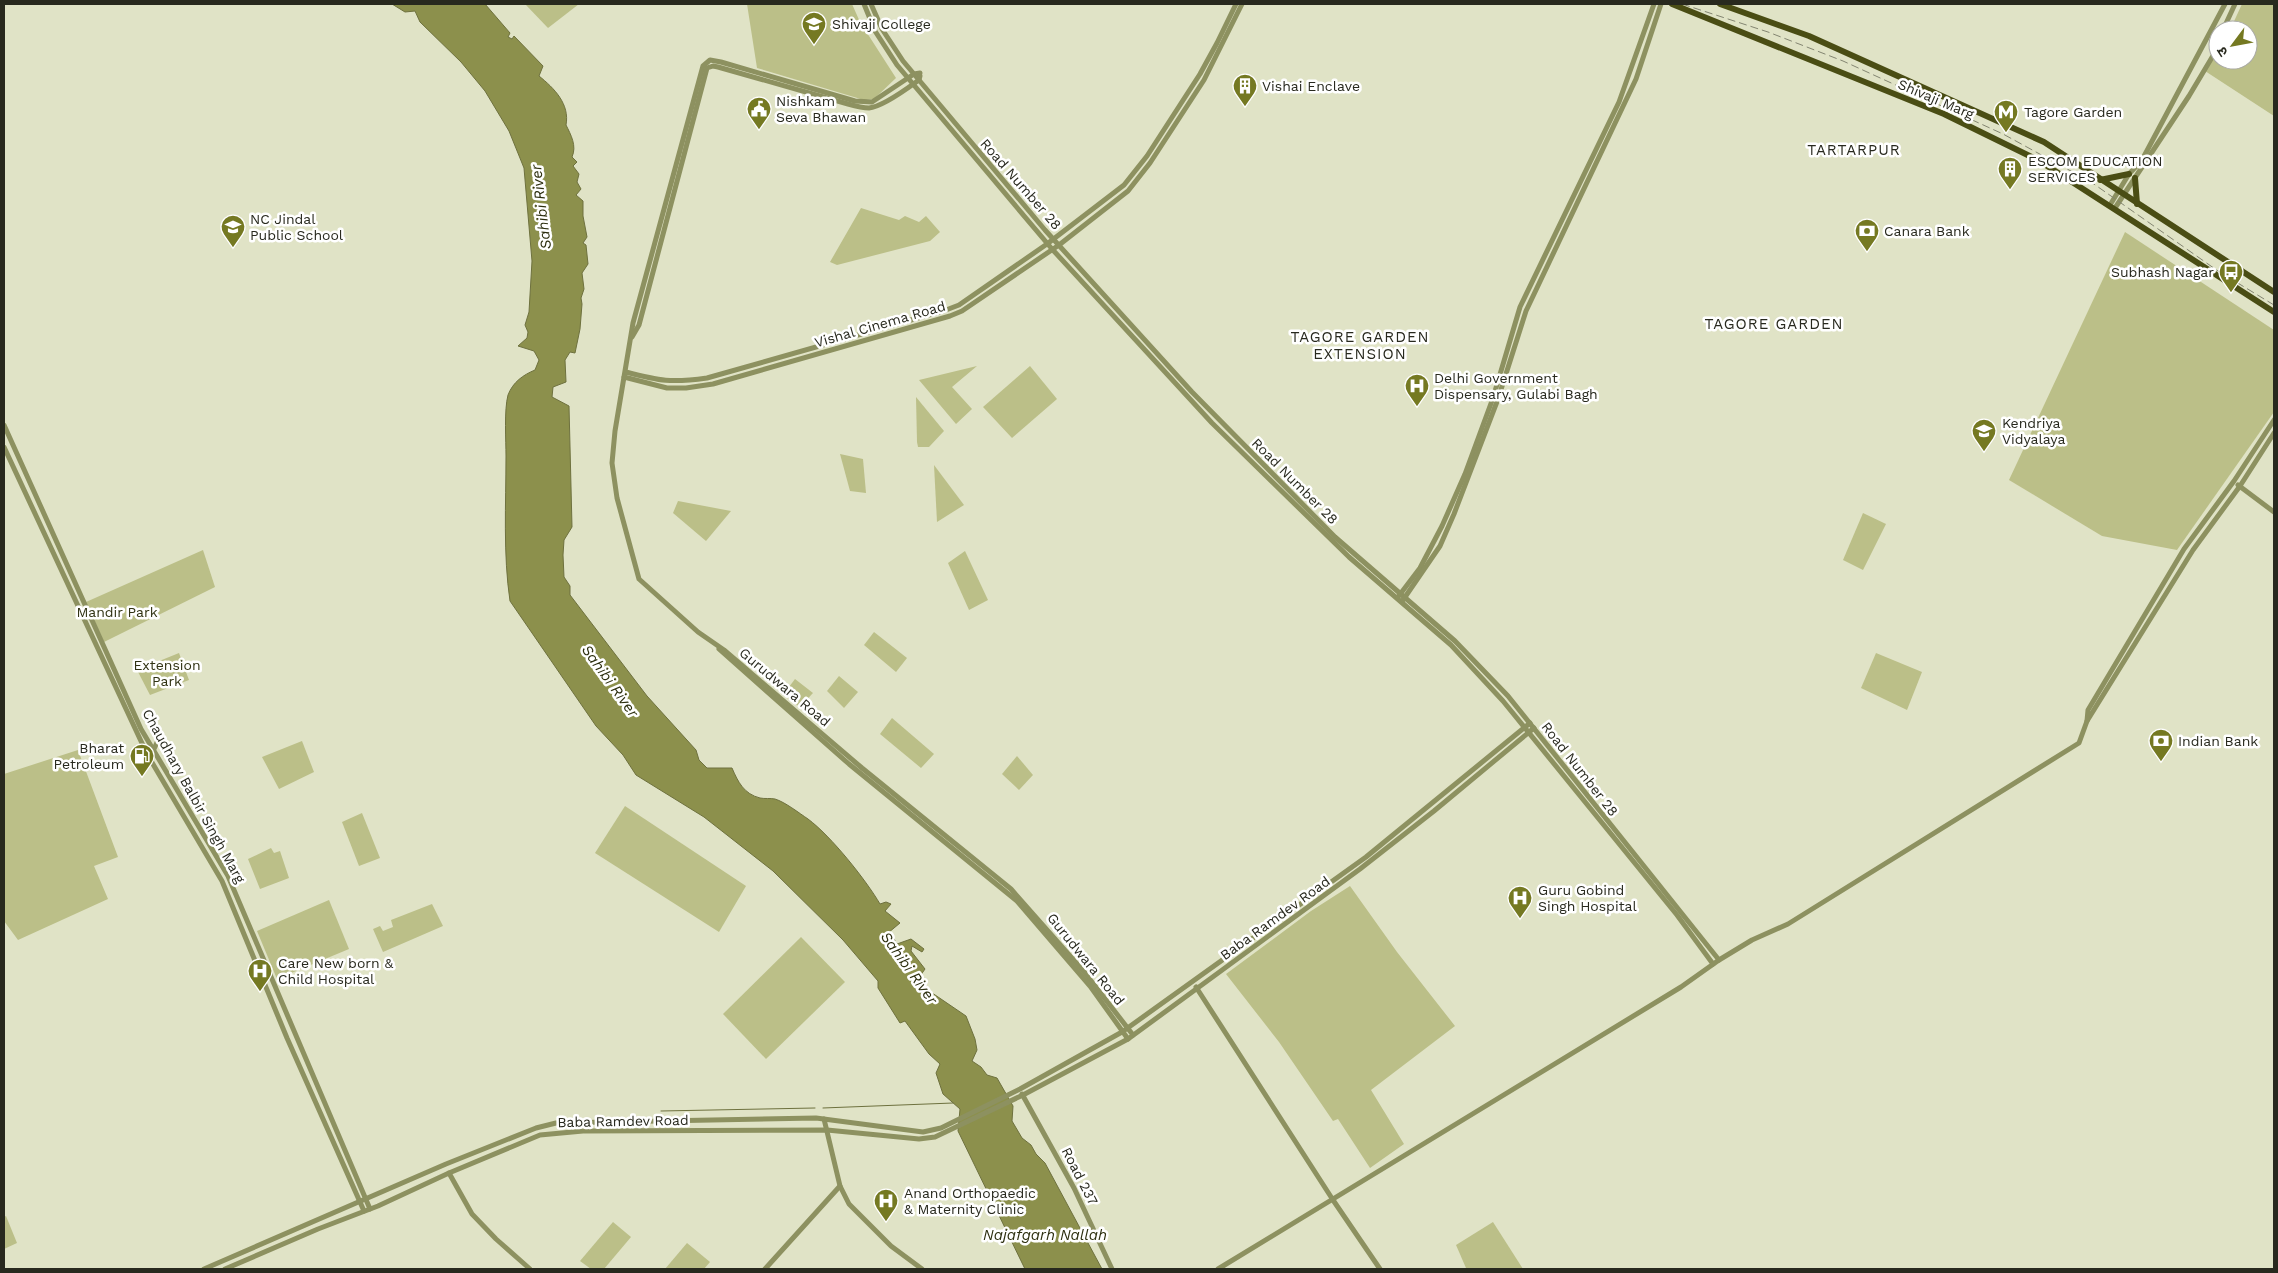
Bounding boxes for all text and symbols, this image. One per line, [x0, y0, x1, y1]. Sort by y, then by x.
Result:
school or university icon: Shivaji College [801, 11, 827, 45]
place label: Shivaji College [832, 16, 931, 32]
north arrow [2208, 20, 2258, 70]
text: उ [2213, 43, 2231, 60]
building icon: Vishai Enclave [1232, 73, 1258, 107]
street label: Shivaji Marg [1895, 76, 1977, 122]
place label: Vishai Enclave [1262, 78, 1360, 94]
place label: Nishkam Seva Bhawan [776, 93, 866, 125]
public building icon: Nishkam Seva Bhawan [746, 96, 772, 130]
metro station icon: Tagore Garden [1993, 99, 2019, 133]
place label: Tagore Garden [2024, 104, 2122, 120]
street label: Road Number 28 [977, 135, 1065, 233]
district label: TARTARPUR [1807, 141, 1901, 159]
place label: ESCOM EDUCATION SERVICES [2028, 153, 2163, 185]
building icon: ESCOM EDUCATION SERVICES [1997, 156, 2023, 190]
water label: Sahibi River [527, 162, 555, 250]
place label: NC Jindal Public School [250, 211, 344, 243]
school or university icon: NC Jindal Public School [220, 214, 246, 248]
bank icon: Canara Bank [1854, 218, 1880, 252]
place label: Canara Bank [1884, 223, 1970, 239]
bus stop icon: Subhash Nagar [2218, 259, 2244, 293]
place label: Subhash Nagar [2111, 264, 2214, 280]
street label: Vishal Cinema Road [813, 298, 947, 350]
district label: TAGORE GARDEN [1704, 315, 1844, 333]
district label: TAGORE GARDEN EXTENSION [1290, 328, 1430, 363]
place label: Delhi Government Dispensary, Gulabi Bagh [1434, 370, 1598, 402]
hospital icon: Delhi Government Dispensary, Gulabi Bagh [1404, 373, 1430, 407]
place label: Kendriya Vidyalaya [2002, 415, 2065, 447]
school or university icon: Kendriya Vidyalaya [1971, 418, 1997, 452]
street label: Road Number 28 [1249, 435, 1341, 527]
park label: Mandir Park [76, 604, 158, 620]
water label: Sahibi River [578, 641, 643, 722]
street label: Gurudwara Road [736, 644, 834, 730]
park label: Extension Park [133, 657, 201, 689]
street label: Chaudhary Balbir Singh Marg [139, 706, 249, 886]
street label: Road Number 28 [1538, 719, 1622, 819]
bank icon: Indian Bank [2148, 728, 2174, 762]
place label: Indian Bank [2178, 733, 2258, 749]
place label: Bharat Petroleum [54, 740, 124, 772]
fuel station icon: Bharat Petroleum [129, 743, 155, 777]
street label: Baba Ramdev Road [1217, 873, 1333, 963]
place label: Guru Gobind Singh Hospital [1538, 882, 1637, 914]
hospital icon: Guru Gobind Singh Hospital [1507, 885, 1533, 919]
street label: Gurudwara Road [1044, 910, 1128, 1008]
water label: Sahibi River [877, 928, 942, 1009]
place label: Care New born & Child Hospital [278, 955, 393, 987]
hospital icon: Care New born & Child Hospital [247, 958, 273, 992]
street label: Baba Ramdev Road [557, 1112, 689, 1130]
street label: Road 237 [1059, 1144, 1101, 1208]
place label: Anand Orthopaedic & Maternity Clinic [904, 1185, 1036, 1217]
hospital icon: Anand Orthopaedic & Maternity Clinic [873, 1188, 899, 1222]
water label: Najafgarh Nallah [983, 1226, 1107, 1244]

